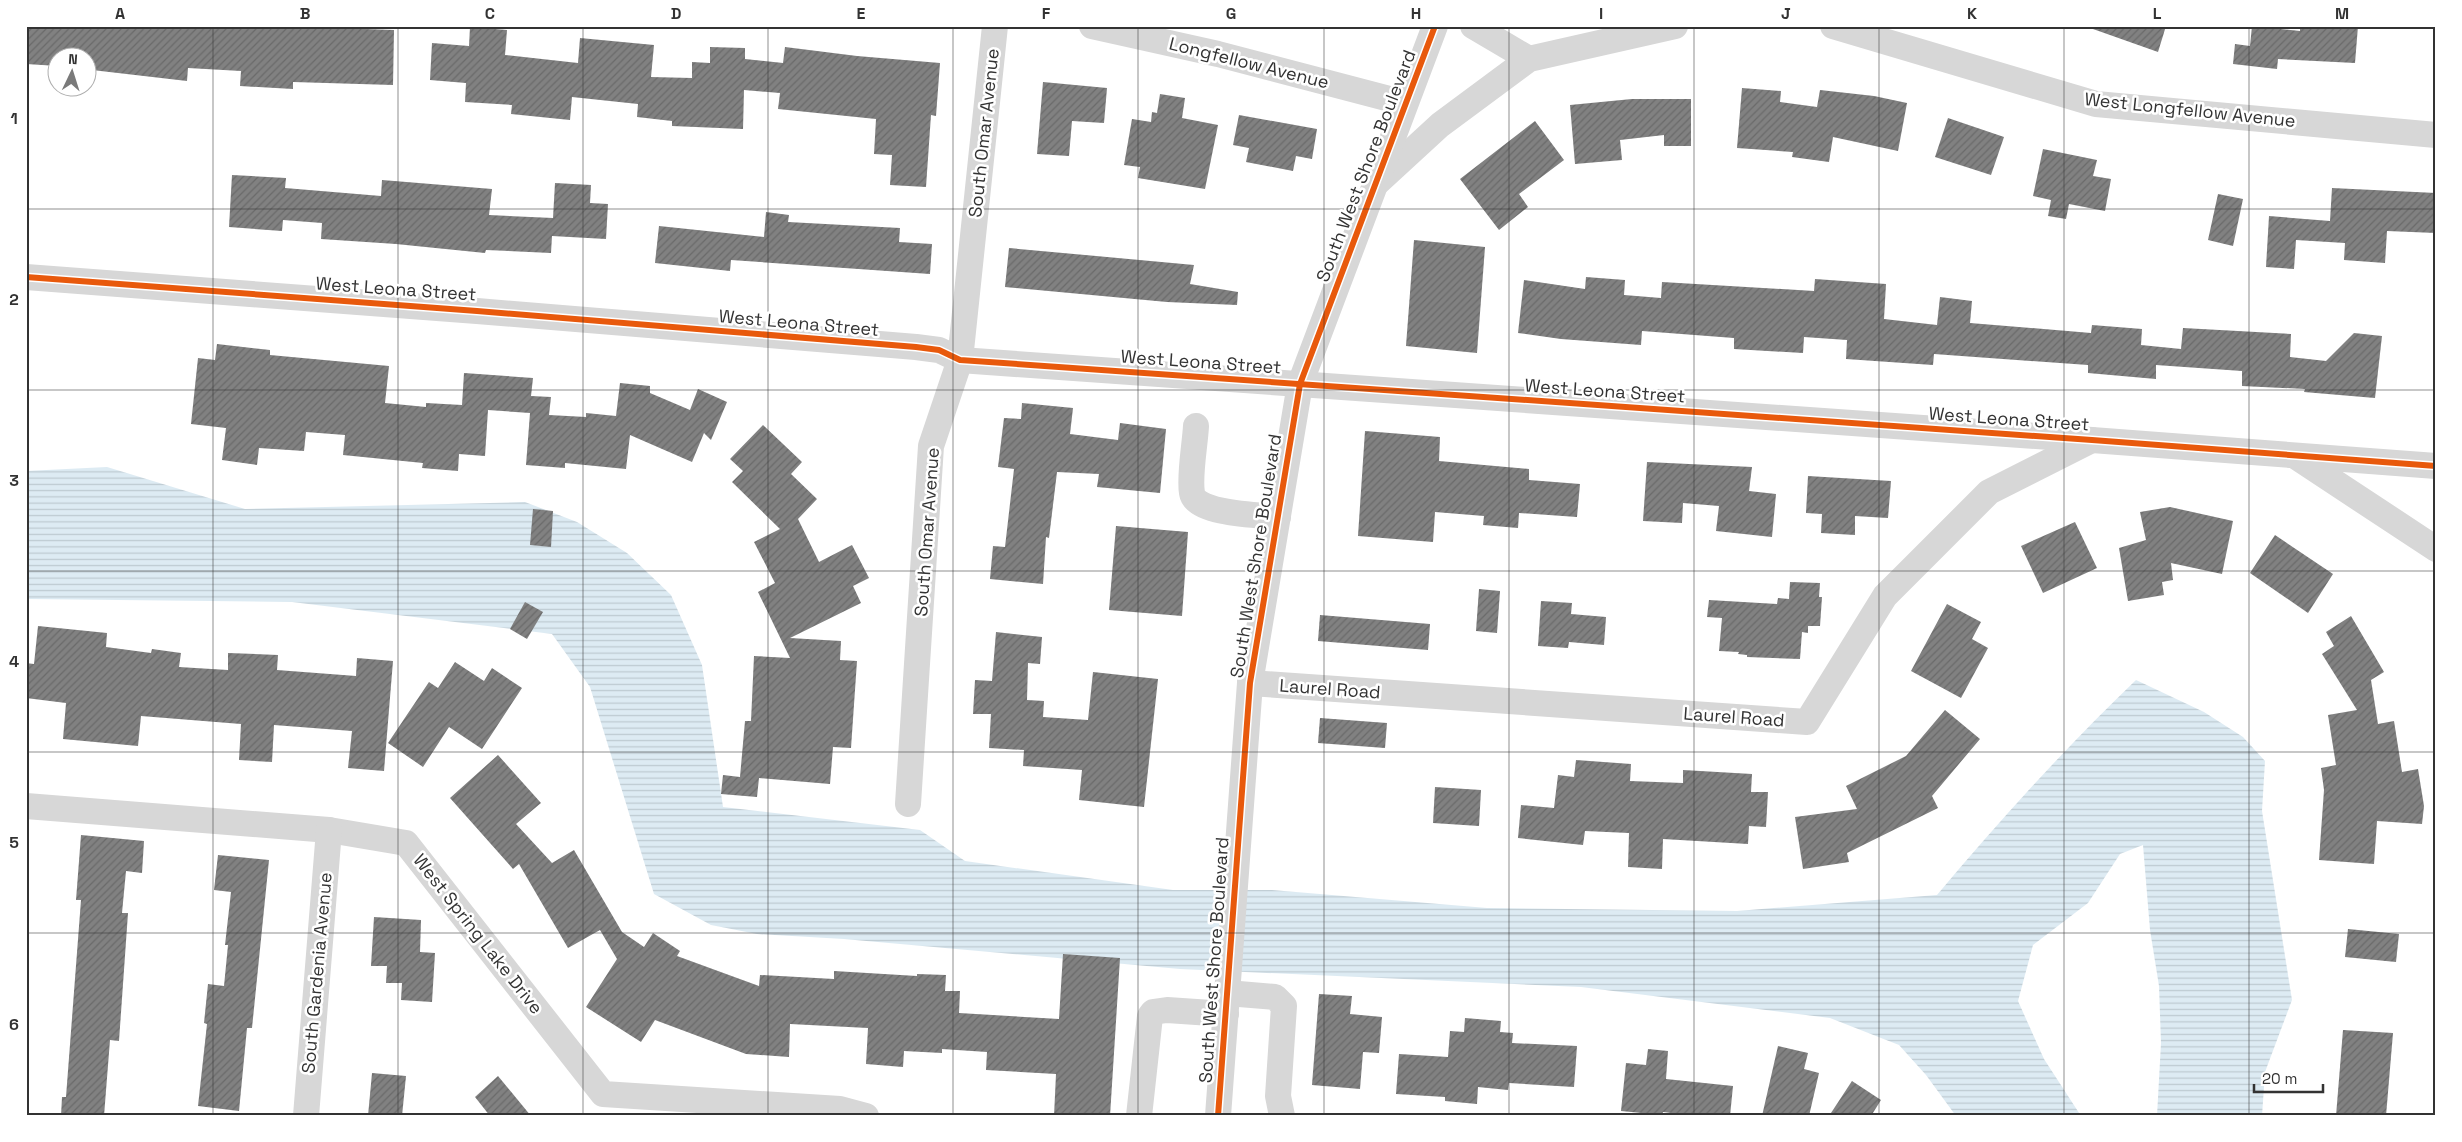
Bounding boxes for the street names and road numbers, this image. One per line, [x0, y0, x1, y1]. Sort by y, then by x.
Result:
street label: Longfellow Avenue [1167, 32, 1331, 93]
street label: South West Shore Boulevard [1311, 46, 1420, 285]
street label: South Omar Avenue [963, 47, 1004, 219]
street label: West Longfellow Avenue [2083, 87, 2297, 132]
street label: West Leona Street [315, 271, 477, 306]
street label: West Leona Street [718, 304, 880, 341]
street label: West Leona Street [1120, 344, 1282, 379]
street label: West Leona Street [1524, 373, 1686, 408]
street label: West Leona Street [1928, 401, 2090, 436]
street label: South West Shore Boulevard [1225, 432, 1286, 680]
street label: South Omar Avenue [909, 447, 944, 617]
street label: Laurel Road [1279, 673, 1381, 704]
street label: Laurel Road [1683, 701, 1785, 732]
street label: South West Shore Boulevard [1193, 836, 1234, 1084]
street label: West Spring Lake Drive [409, 849, 548, 1018]
street label: South Gardenia Avenue [296, 871, 337, 1074]

